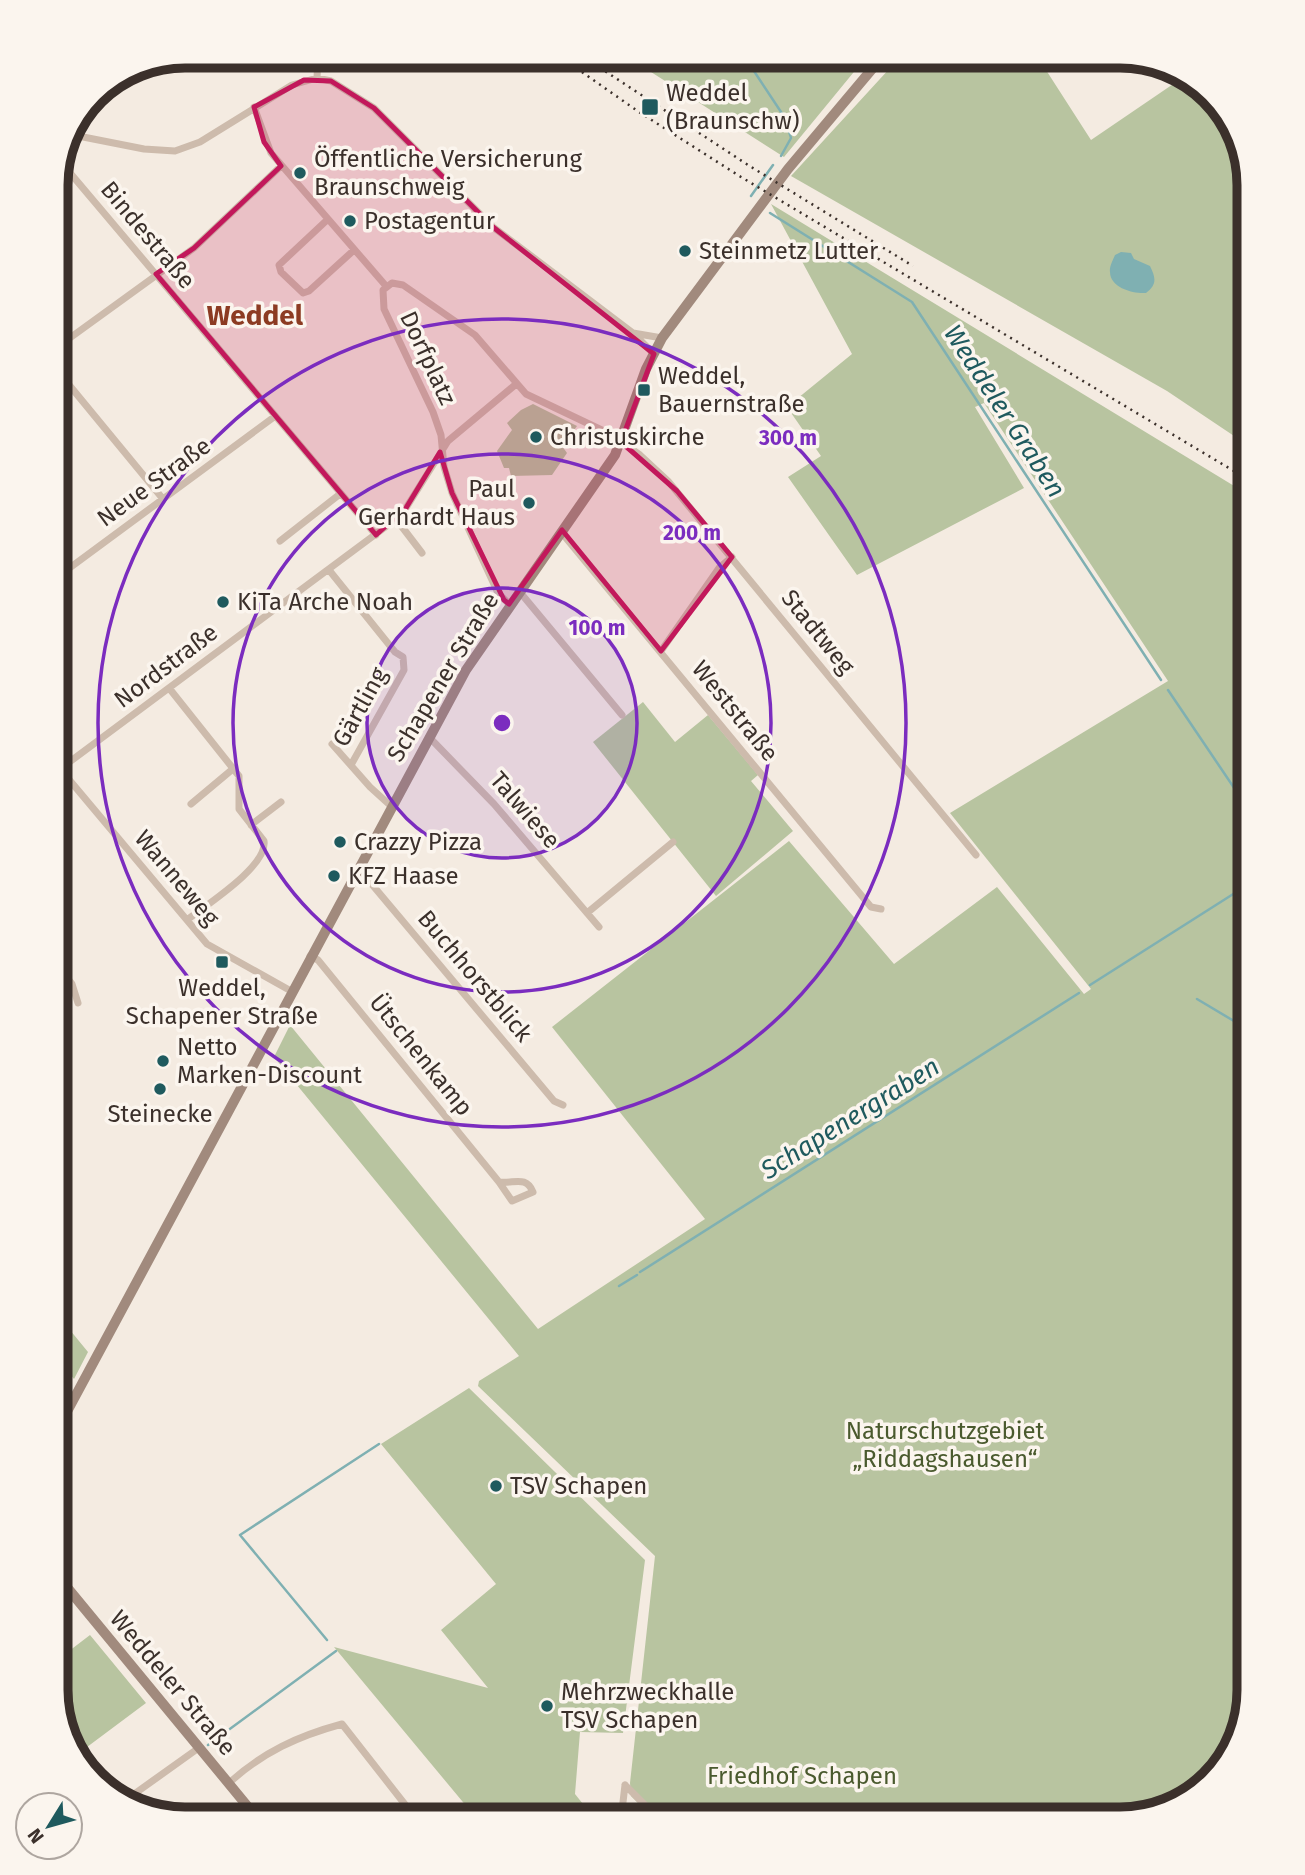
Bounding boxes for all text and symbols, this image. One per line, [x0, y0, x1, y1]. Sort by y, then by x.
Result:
place label: Weddel (Braunschw) [666, 79, 800, 135]
marker: Weddel (Braunschw) [640, 97, 660, 117]
place label: Öffentliche Versicherung Braunschweig [314, 145, 582, 201]
marker: Öffentliche Versicherung Braunschweig [292, 165, 308, 181]
street label: Bindestraße [95, 176, 201, 294]
place label: Postagentur [364, 207, 496, 235]
marker: Postagentur [342, 213, 358, 229]
place label: Steinmetz Lutter [699, 237, 879, 265]
marker: Steinmetz Lutter [677, 243, 693, 259]
district label: Weddel [207, 299, 304, 332]
street label: Dorfplatz [394, 307, 462, 409]
water label: Weddeler Graben [937, 319, 1072, 503]
place label: Weddel, Bauernstraße [658, 362, 805, 418]
marker: Weddel, Bauernstraße [636, 382, 652, 398]
place label: Christuskirche [550, 423, 705, 451]
text: 300 m [758, 425, 817, 451]
marker: Christuskirche [528, 429, 544, 445]
street label: Neue Straße [92, 431, 216, 533]
place label: Paul Gerhardt Haus [358, 475, 515, 531]
marker: Paul Gerhardt Haus [521, 495, 537, 511]
text: 200 m [663, 520, 721, 546]
street label: Stadtweg [776, 584, 861, 680]
street label: Schapener Straße [381, 587, 505, 767]
place label: KiTa Arche Noah [237, 588, 413, 616]
marker: KiTa Arche Noah [215, 594, 231, 610]
text: 100 m [568, 615, 626, 641]
street label: Nordstraße [109, 618, 223, 714]
street label: Weststraße [686, 655, 784, 767]
street label: Gärtling [327, 662, 393, 751]
centre of rings [490, 711, 514, 735]
street label: Talwiese [484, 766, 566, 854]
street label: Wanneweg [129, 825, 225, 932]
place label: Crazzy Pizza [354, 828, 482, 856]
marker: Crazzy Pizza [332, 834, 348, 850]
place label: KFZ Haase [348, 862, 459, 890]
marker: KFZ Haase [326, 868, 342, 884]
street label: Buchhorstblick [412, 905, 538, 1048]
marker: Weddel, Schapener Straße [214, 954, 230, 970]
place label: Weddel, Schapener Straße [126, 974, 318, 1030]
street label: Ütschenkamp [363, 989, 479, 1121]
place label: Netto Marken-Discount [177, 1033, 362, 1089]
water label: Schapenergraben [754, 1051, 945, 1186]
marker: Netto Marken-Discount [155, 1053, 171, 1069]
marker: Steinecke [152, 1081, 168, 1097]
place label: Steinecke [108, 1100, 213, 1128]
park label: Naturschutzgebiet „Riddagshausen“ [846, 1417, 1045, 1473]
place label: TSV Schapen [510, 1472, 647, 1500]
marker: TSV Schapen [488, 1478, 504, 1494]
street label: Weddeler Straße [104, 1605, 242, 1761]
place label: Mehrzweckhalle TSV Schapen [561, 1678, 734, 1734]
marker: Mehrzweckhalle TSV Schapen [539, 1698, 555, 1714]
park label: Friedhof Schapen [707, 1762, 897, 1790]
north arrow [14, 1791, 84, 1861]
text: N [23, 1824, 49, 1848]

